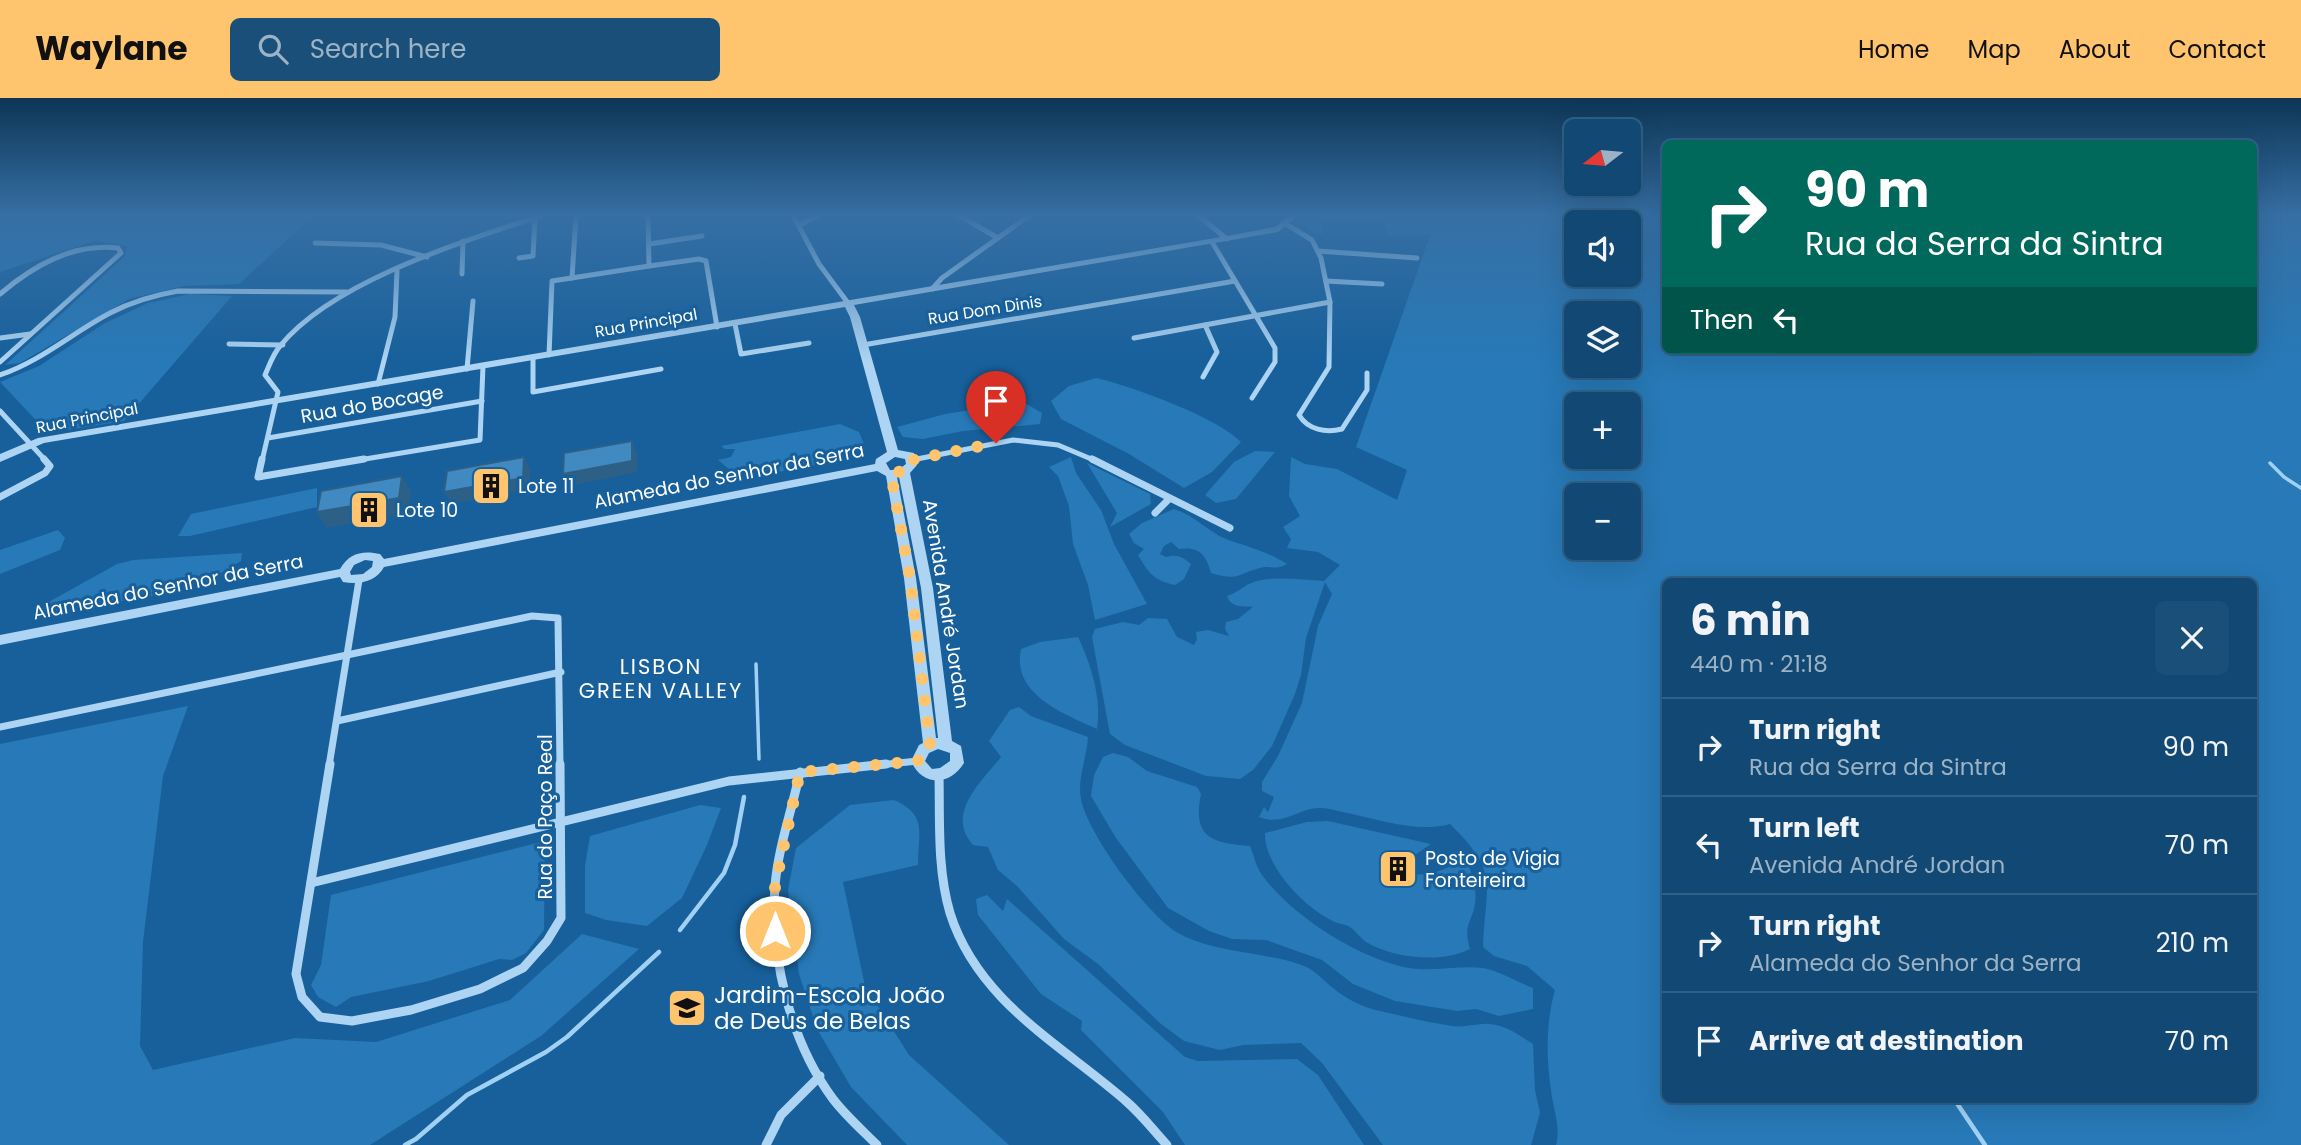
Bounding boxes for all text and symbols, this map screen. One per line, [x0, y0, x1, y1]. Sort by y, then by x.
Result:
search box [230, 18, 720, 81]
text: Waylane [35, 25, 188, 72]
icon: search [254, 30, 292, 68]
text: Search here [310, 31, 466, 67]
text: Home [1858, 33, 1930, 66]
text: Map [1968, 33, 2021, 66]
text: About [2059, 33, 2130, 66]
text: Contact [2168, 33, 2266, 66]
north arrow [1564, 119, 1642, 196]
map controls [1564, 119, 1641, 560]
text: 90 m [1805, 156, 1929, 224]
icon: right [1690, 168, 1781, 259]
button: sound [1564, 210, 1641, 287]
text: Rua da Serra da Sintra [1805, 221, 2164, 266]
street label: Rua Dom Dinis [926, 290, 1044, 330]
button: layers [1564, 301, 1641, 378]
icon: left [1767, 301, 1805, 339]
text: Then [1690, 302, 1753, 338]
street label: Rua Principal [593, 303, 699, 343]
pin [966, 371, 1026, 443]
street label: Rua do Bocage [298, 378, 446, 430]
icon: arrive [977, 382, 1015, 420]
button: + [1564, 392, 1641, 469]
street label: Rua Principal [34, 397, 140, 439]
street label: Alameda do Senhor da Serra [592, 437, 866, 515]
building icon: Lote 11 [470, 465, 512, 507]
place label: Lote 11 [518, 473, 574, 500]
button: − [1564, 483, 1641, 560]
building icon: Lote 10 [348, 489, 390, 531]
place label: Lote 10 [396, 497, 458, 524]
street label: Avenida André Jordan [916, 497, 976, 711]
street label: Alameda do Senhor da Serra [31, 548, 305, 626]
text: 6 min [1690, 591, 1811, 650]
button: close [2155, 601, 2229, 675]
text: 440 m · 21:18 [1690, 648, 1828, 680]
district label: LISBON GREEN VALLEY [579, 652, 743, 705]
text: Turn right [1749, 712, 1881, 748]
icon: right [1690, 728, 1728, 766]
text: 90 m [2163, 729, 2229, 765]
street label: Rua do Paço Real [532, 734, 559, 900]
text: Rua da Serra da Sintra [1749, 751, 2007, 783]
text: Turn left [1749, 810, 1860, 846]
icon: left [1690, 826, 1728, 864]
text: 70 m [2165, 827, 2229, 863]
place label: Posto de Vigia Fonteireira [1425, 845, 1560, 894]
building icon: Posto de Vigia Fonteireira [1377, 848, 1419, 890]
text: Avenida André Jordan [1749, 849, 2005, 881]
position arrow [738, 894, 812, 968]
text: Turn right [1749, 908, 1881, 944]
icon: right [1690, 924, 1728, 962]
text: 210 m [2156, 925, 2229, 961]
text: Alameda do Senhor da Serra [1749, 947, 2082, 979]
place label: Jardim-Escola João de Deus de Belas [714, 979, 945, 1037]
school or university icon: Jardim-Escola João de Deus de Belas [666, 987, 708, 1029]
icon: arrive [1690, 1022, 1728, 1060]
text: Arrive at destination [1749, 1023, 2024, 1059]
text: 70 m [2165, 1023, 2229, 1059]

